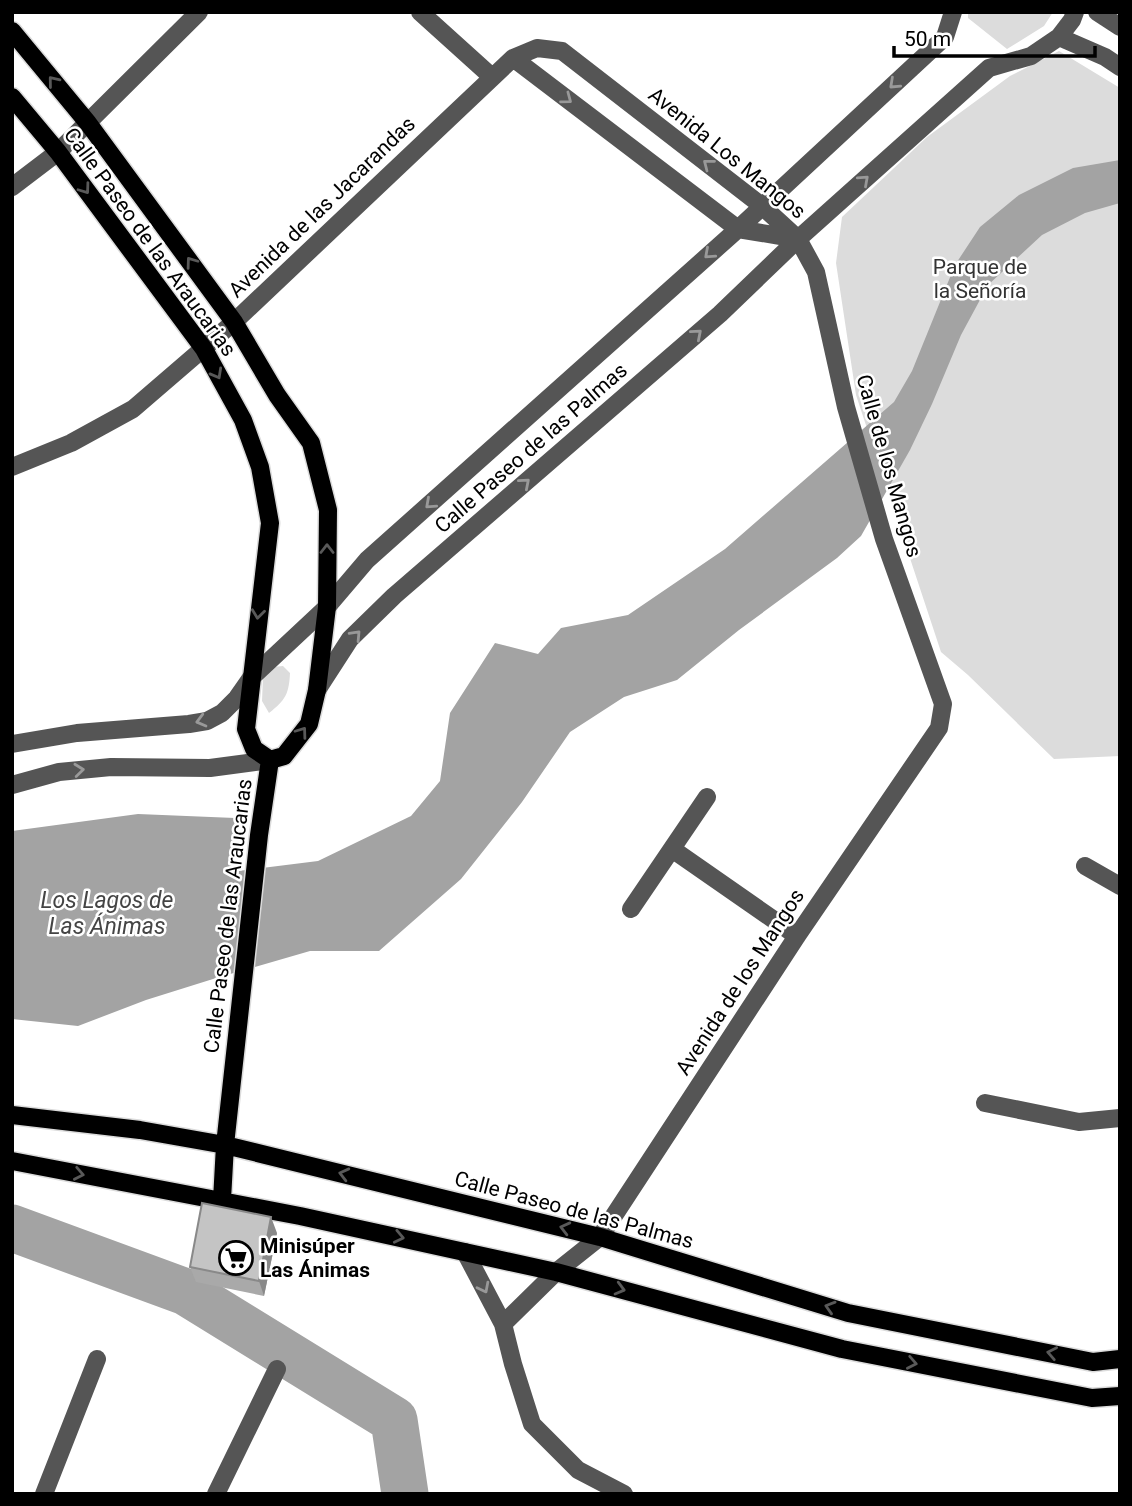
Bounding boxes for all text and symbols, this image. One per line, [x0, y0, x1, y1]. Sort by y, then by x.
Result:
scale bar [894, 14, 1095, 58]
text: 50 m [904, 27, 951, 51]
one-way arrow [889, 75, 902, 88]
one-way arrow [49, 77, 62, 89]
street label: Avenida Los Mangos [644, 82, 810, 224]
one-way arrow [560, 91, 572, 103]
street label: Avenida de las Jacarandas [224, 112, 420, 302]
street label: Calle Paseo de las Araucarias [59, 123, 241, 361]
one-way arrow [703, 160, 716, 173]
one-way arrow [856, 176, 869, 188]
one-way arrow [77, 181, 89, 193]
one-way arrow [704, 246, 717, 258]
park label: Parque de la Señoría [933, 255, 1027, 303]
one-way arrow [186, 258, 199, 270]
one-way arrow [689, 330, 702, 342]
street label: Calle Paseo de las Palmas [430, 358, 632, 538]
one-way arrow [209, 366, 222, 379]
street label: Calle de los Mangos [851, 372, 927, 560]
one-way arrow [517, 479, 530, 491]
one-way arrow [425, 496, 438, 508]
one-way arrow [319, 544, 335, 554]
one-way arrow [251, 609, 266, 620]
one-way arrow [347, 630, 360, 643]
one-way arrow [195, 713, 207, 727]
one-way arrow [294, 727, 306, 740]
one-way arrow [73, 763, 84, 778]
street label: Calle Paseo de las Araucarias [199, 777, 257, 1055]
street label: Avenida de los Mangos [671, 885, 809, 1079]
water label: Los Lagos de Las Ánimas [41, 887, 174, 940]
one-way arrow [73, 1166, 85, 1181]
street label: Calle Paseo de las Palmas [452, 1167, 696, 1253]
one-way arrow [338, 1168, 350, 1182]
one-way arrow [559, 1222, 571, 1236]
one-way arrow [393, 1229, 405, 1244]
place label: Minisúper Las Ánimas [260, 1234, 370, 1282]
supermarket icon: Minisúper Las Ánimas [217, 1239, 255, 1277]
one-way arrow [476, 1281, 489, 1293]
one-way arrow [614, 1281, 626, 1295]
one-way arrow [824, 1301, 837, 1315]
one-way arrow [1046, 1347, 1058, 1362]
one-way arrow [906, 1354, 918, 1369]

